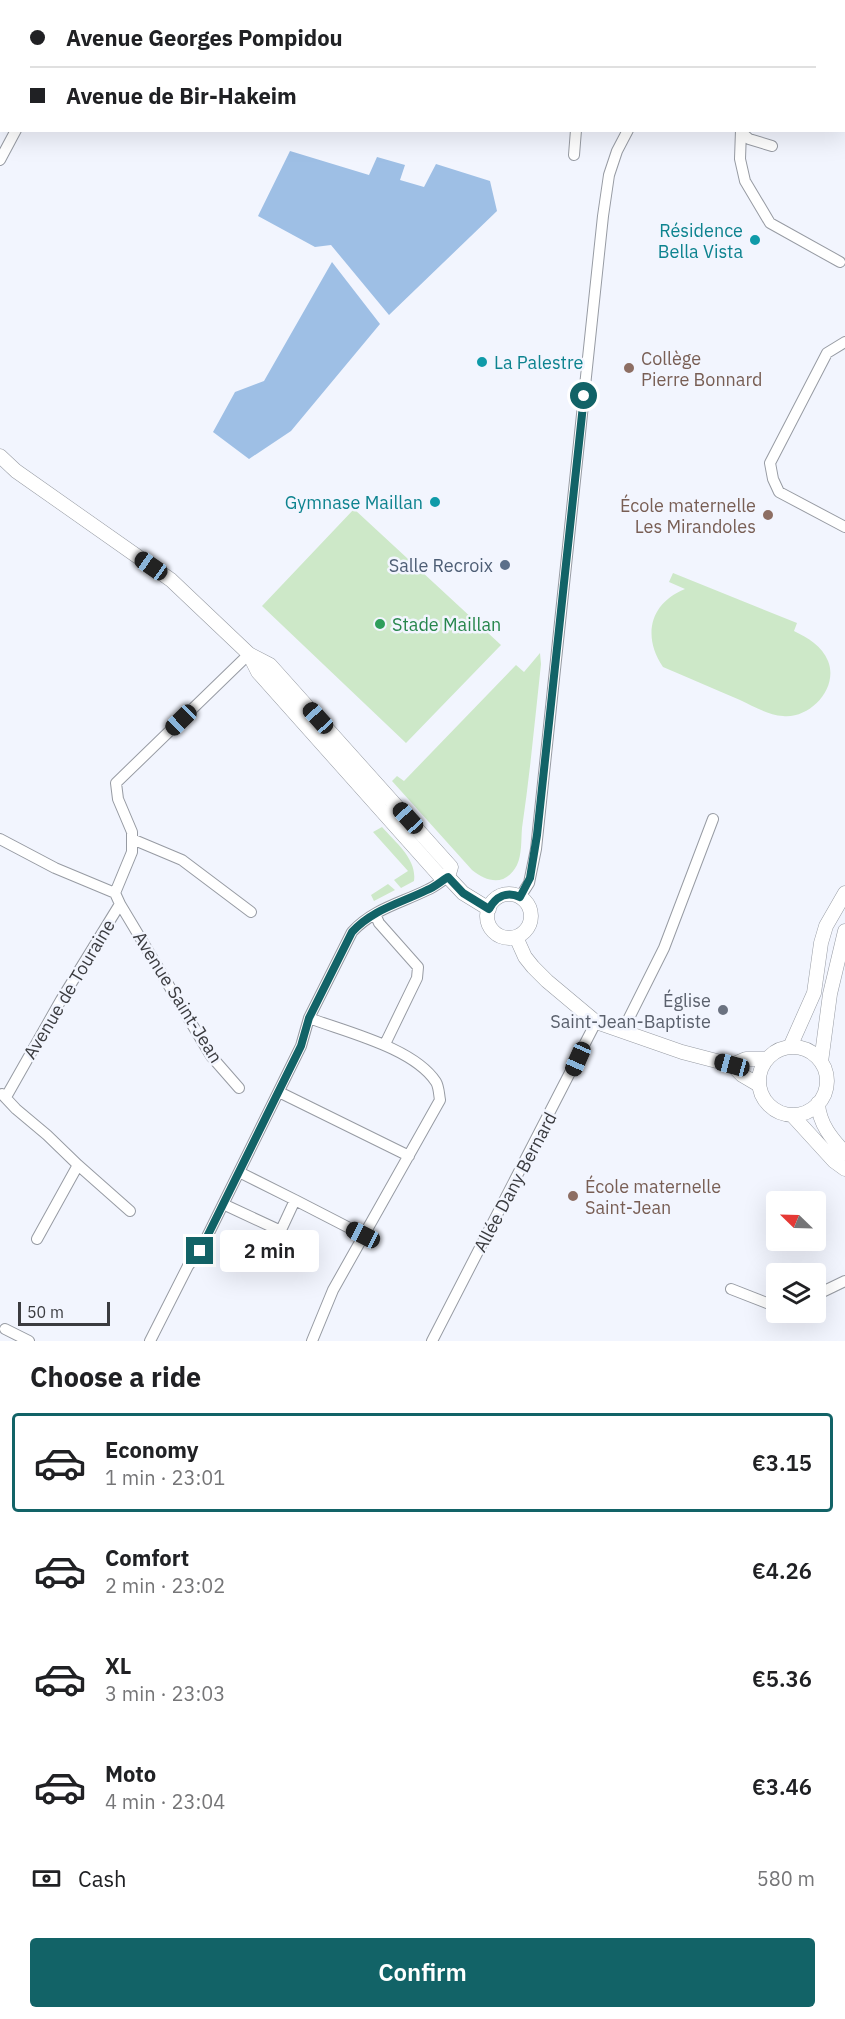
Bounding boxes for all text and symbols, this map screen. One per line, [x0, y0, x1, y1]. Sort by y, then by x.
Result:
text: Avenue Georges Pompidou [66, 23, 343, 52]
text: Avenue de Bir-Hakeim [66, 81, 297, 110]
place label: Résidence Bella Vista [658, 219, 743, 263]
marker: Résidence Bella Vista [748, 233, 762, 247]
place label: Collège Pierre Bonnard [641, 347, 762, 391]
place label: La Palestre [494, 351, 583, 374]
marker: La Palestre [475, 355, 489, 369]
marker: Collège Pierre Bonnard [622, 361, 636, 375]
route start [570, 382, 597, 409]
place label: Gymnase Maillan [285, 491, 423, 514]
place label: École maternelle Les Mirandoles [620, 494, 756, 538]
marker: Gymnase Maillan [428, 495, 442, 509]
marker: École maternelle Les Mirandoles [761, 508, 775, 522]
car [131, 548, 171, 584]
place label: Salle Recroix [389, 554, 493, 577]
marker: Salle Recroix [498, 558, 512, 572]
place label: Stade Maillan [392, 613, 501, 636]
marker: Stade Maillan [373, 617, 387, 631]
car [299, 699, 337, 737]
car [162, 701, 200, 739]
car [389, 799, 427, 837]
street label: Avenue de Touraine [18, 915, 120, 1063]
street label: Avenue Saint-Jean [128, 927, 228, 1067]
place label: Église Saint-Jean-Baptiste [550, 989, 711, 1033]
marker: Église Saint-Jean-Baptiste [716, 1003, 730, 1017]
car [562, 1039, 594, 1079]
car [712, 1052, 752, 1078]
street label: Allée Dany Bernard [468, 1108, 562, 1256]
place label: École maternelle Saint-Jean [585, 1175, 721, 1219]
marker: École maternelle Saint-Jean [566, 1189, 580, 1203]
north arrow [766, 1191, 826, 1251]
map controls [766, 1191, 826, 1323]
car [343, 1219, 383, 1251]
callout: 2 min [221, 1230, 320, 1272]
route end [186, 1237, 213, 1264]
text: 2 min [244, 1237, 295, 1264]
button: layers [766, 1263, 826, 1323]
scale bar [18, 1299, 110, 1326]
text: 50 m [27, 1302, 64, 1322]
text: Choose a ride [30, 1359, 201, 1394]
text: Economy [105, 1435, 199, 1464]
icon: car [33, 1436, 87, 1490]
text: €3.15 [752, 1448, 812, 1477]
text: 1 min · 23:01 [105, 1464, 225, 1491]
text: Comfort [105, 1543, 189, 1572]
icon: car [33, 1544, 87, 1598]
text: €4.26 [752, 1556, 812, 1585]
text: 2 min · 23:02 [105, 1572, 225, 1599]
text: XL [105, 1651, 131, 1680]
icon: car [33, 1652, 87, 1706]
text: €5.36 [752, 1664, 812, 1693]
text: 3 min · 23:03 [105, 1680, 225, 1707]
text: Moto [105, 1759, 156, 1788]
icon: car [33, 1760, 87, 1814]
text: €3.46 [752, 1772, 812, 1801]
text: 4 min · 23:04 [105, 1788, 225, 1815]
icon: cash [30, 1862, 63, 1895]
text: Cash [78, 1864, 127, 1893]
text: 580 m [757, 1865, 815, 1892]
button: Confirm [30, 1938, 815, 2007]

